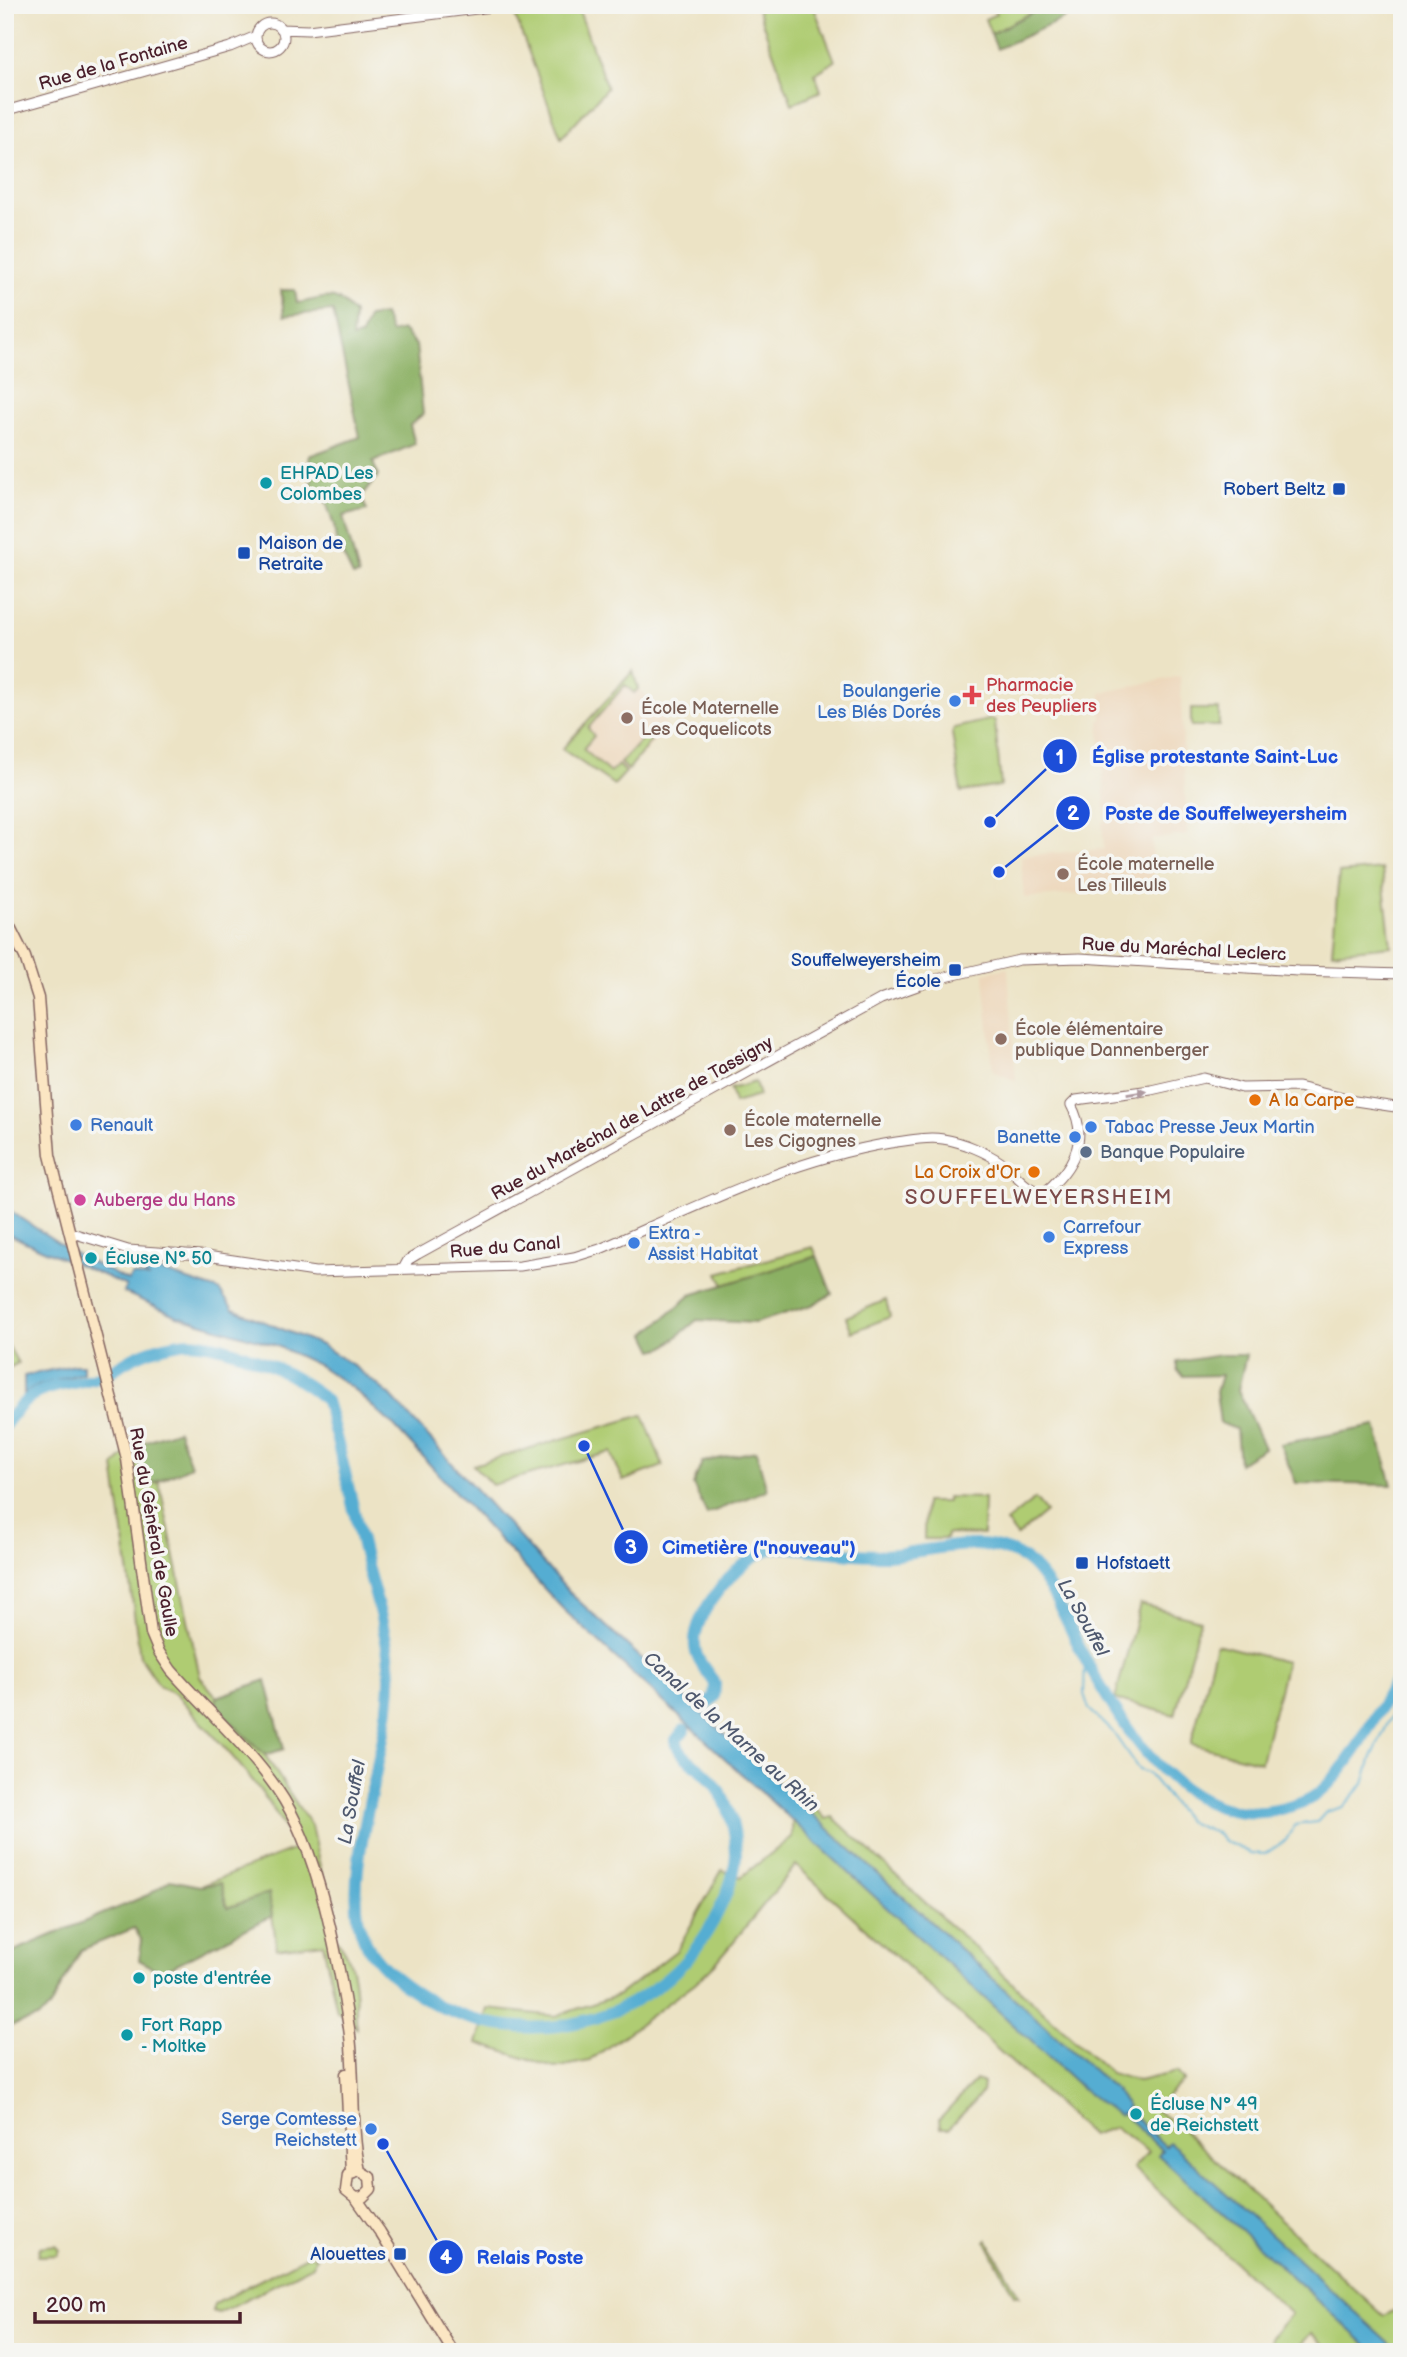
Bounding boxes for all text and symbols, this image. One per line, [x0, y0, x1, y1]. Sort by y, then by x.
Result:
street label: Rue de la Fontaine [36, 32, 190, 95]
place label: EHPAD Les Colombes [280, 463, 374, 505]
marker: EHPAD Les Colombes [258, 475, 274, 491]
place label: Robert Beltz [1223, 479, 1325, 500]
marker: Robert Beltz [1331, 481, 1347, 497]
place label: Maison de Retraite [258, 533, 343, 575]
marker: Maison de Retraite [236, 545, 252, 561]
place label: Pharmacie des Peupliers [986, 675, 1097, 717]
place label: Boulangerie Les Blés Dorés [817, 681, 941, 723]
marker: Pharmacie des Peupliers [964, 687, 980, 703]
marker: Boulangerie Les Blés Dorés [947, 693, 963, 709]
place label: École Maternelle Les Coquelicots [641, 696, 779, 740]
marker: École Maternelle Les Coquelicots [619, 710, 635, 726]
callout: Église protestante Saint-Luc [1043, 736, 1352, 776]
text: 1 [1056, 745, 1064, 770]
text: Église protestante Saint-Luc [1092, 745, 1338, 769]
callout: Poste de Souffelweyersheim [1056, 793, 1362, 833]
text: 2 [1067, 801, 1080, 826]
text: Poste de Souffelweyersheim [1105, 803, 1347, 826]
place label: École maternelle Les Tilleuls [1077, 852, 1215, 896]
marker: École maternelle Les Tilleuls [1055, 866, 1071, 882]
street label: Rue du Maréchal Leclerc [1081, 934, 1287, 965]
place label: Souffelweyersheim École [791, 950, 941, 992]
marker: Souffelweyersheim École [947, 962, 963, 978]
place label: École élémentaire publique Dannenberger [1015, 1017, 1209, 1061]
marker: École élémentaire publique Dannenberger [993, 1031, 1009, 1047]
street label: Rue du Maréchal de Lattre de Tassigny [488, 1032, 777, 1205]
one-way arrow [1126, 1087, 1148, 1098]
place label: A la Carpe [1269, 1090, 1355, 1111]
marker: A la Carpe [1247, 1092, 1263, 1108]
place label: École maternelle Les Cigognes [744, 1108, 882, 1152]
place label: Renault [90, 1115, 154, 1136]
marker: Renault [68, 1117, 84, 1133]
place label: Tabac Presse Jeux Martin [1105, 1117, 1315, 1138]
marker: Tabac Presse Jeux Martin [1083, 1119, 1099, 1135]
marker: École maternelle Les Cigognes [722, 1122, 738, 1138]
place label: Banette [996, 1127, 1061, 1148]
marker: Banette [1067, 1129, 1083, 1145]
place label: Banque Populaire [1100, 1142, 1245, 1163]
marker: Banque Populaire [1078, 1144, 1094, 1160]
place label: La Croix d'Or [914, 1162, 1020, 1183]
marker: La Croix d'Or [1026, 1164, 1042, 1180]
district label: SOUFFELWEYERSHEIM [905, 1185, 1173, 1210]
place label: Auberge du Hans [94, 1190, 235, 1211]
marker: Auberge du Hans [72, 1192, 88, 1208]
place label: Carrefour Express [1063, 1217, 1141, 1259]
place label: Extra - Assist Habitat [648, 1223, 759, 1265]
marker: Carrefour Express [1041, 1229, 1057, 1245]
street label: Rue du Canal [449, 1232, 561, 1263]
marker: Extra - Assist Habitat [626, 1235, 642, 1251]
place label: Écluse N° 50 [105, 1246, 212, 1269]
marker: Écluse N° 50 [83, 1250, 99, 1266]
street label: Rue du Général de Gaulle [125, 1426, 182, 1639]
callout: Cimetière ("nouveau") [613, 1527, 870, 1567]
text: 3 [625, 1535, 637, 1560]
text: Cimetière ("nouveau") [662, 1537, 856, 1560]
place label: Hofstaett [1096, 1553, 1171, 1574]
marker: Hofstaett [1074, 1555, 1090, 1571]
water label: La Souffel [1052, 1575, 1114, 1661]
water label: Canal de la Marne au Rhin [638, 1647, 824, 1817]
water label: La Souffel [334, 1758, 371, 1846]
place label: poste d'entrée [153, 1968, 271, 1989]
marker: poste d'entrée [131, 1970, 147, 1986]
place label: Fort Rapp - Moltke [141, 2015, 222, 2057]
marker: Fort Rapp - Moltke [119, 2027, 135, 2043]
place label: Écluse N° 49 de Reichstett [1150, 2092, 1259, 2136]
marker: Écluse N° 49 de Reichstett [1128, 2106, 1144, 2122]
place label: Serge Comtesse Reichstett [221, 2109, 357, 2151]
marker: Serge Comtesse Reichstett [363, 2121, 379, 2137]
callout: Relais Poste [428, 2237, 598, 2277]
place label: Alouettes [310, 2244, 386, 2265]
text: 4 [440, 2245, 453, 2270]
marker: Alouettes [392, 2246, 408, 2262]
text: Relais Poste [477, 2247, 584, 2270]
scale bar [35, 2280, 240, 2324]
text: 200 m [46, 2293, 106, 2318]

